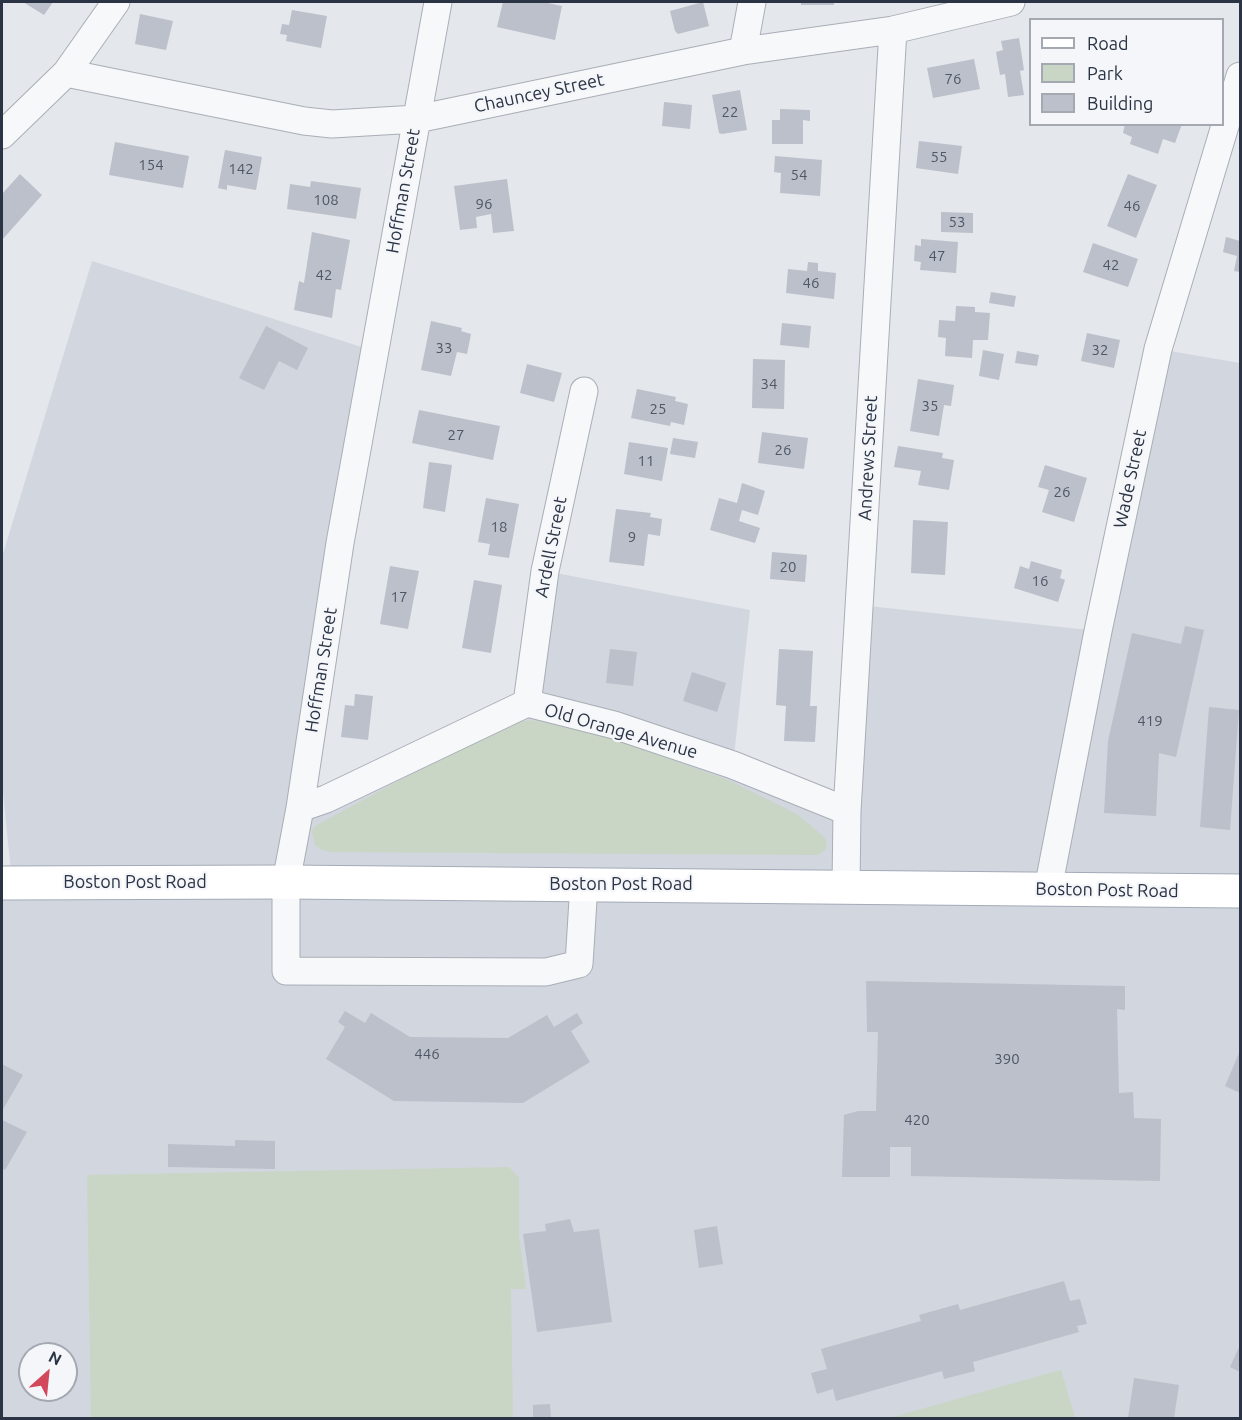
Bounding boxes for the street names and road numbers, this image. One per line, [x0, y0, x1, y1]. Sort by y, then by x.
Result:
street label: Chauncey Street [472, 69, 606, 117]
street label: Hoffman Street [381, 127, 425, 255]
street label: Andrews Street [854, 395, 882, 521]
street label: Wade Street [1109, 428, 1151, 530]
street label: Ardell Street [531, 494, 571, 600]
street label: Hoffman Street [300, 606, 342, 734]
street label: Old Orange Avenue [542, 699, 700, 763]
street label: Boston Post Road [63, 871, 207, 893]
street label: Boston Post Road [549, 873, 693, 895]
street label: Boston Post Road [1035, 878, 1179, 902]

